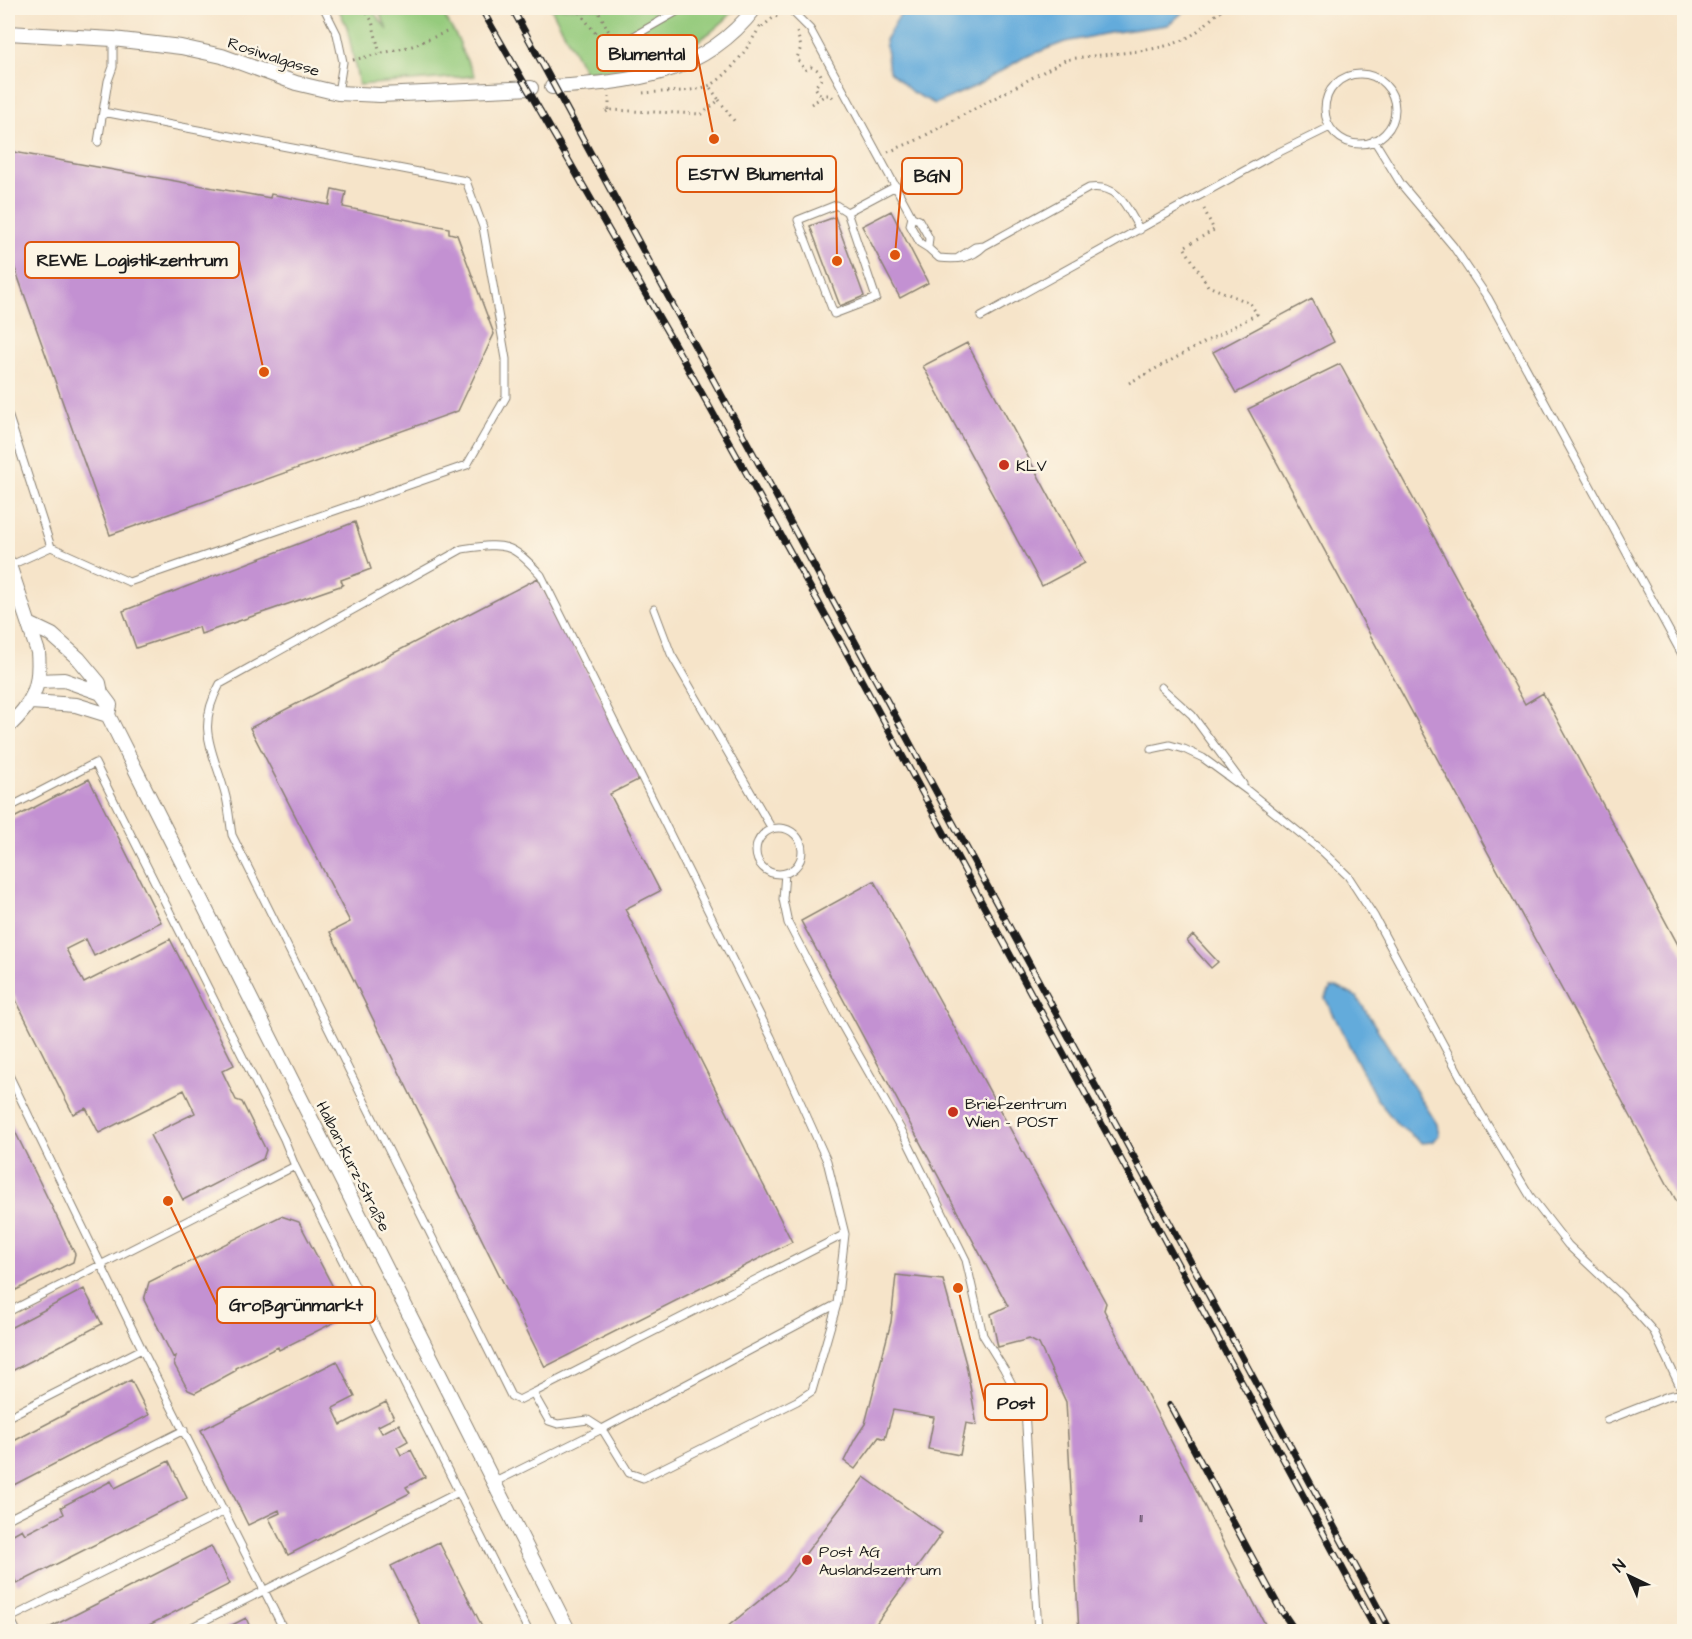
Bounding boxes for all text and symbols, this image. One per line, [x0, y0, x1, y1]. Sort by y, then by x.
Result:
street label: Rosiwalgasse [225, 32, 323, 83]
callout: Blumental [597, 35, 697, 71]
text: Blumental [609, 42, 686, 67]
callout: ESTW Blumental [677, 156, 836, 192]
callout: BGN [902, 158, 962, 194]
text: ESTW Blumental [689, 162, 823, 187]
text: BGN [914, 164, 951, 189]
callout: REWE Logistikzentrum [25, 242, 239, 278]
text: REWE Logistikzentrum [37, 248, 228, 274]
place label: KLV [1016, 455, 1047, 477]
marker: KLV [997, 458, 1011, 472]
place label: Briefzentrum Wien - POST [965, 1093, 1067, 1133]
street label: Halban-Kurz-Straße [311, 1097, 396, 1236]
marker: Briefzentrum Wien - POST [946, 1105, 960, 1119]
callout: Großgrünmarkt [217, 1287, 375, 1323]
text: Großgrünmarkt [229, 1293, 364, 1319]
callout: Post [985, 1384, 1047, 1420]
text: Post [997, 1391, 1036, 1416]
house number: 11 [1139, 1508, 1143, 1528]
place label: Post AG Auslandszentrum [819, 1541, 941, 1581]
north arrow [1599, 1546, 1659, 1606]
marker: Post AG Auslandszentrum [800, 1553, 814, 1567]
text: N [1608, 1555, 1631, 1577]

